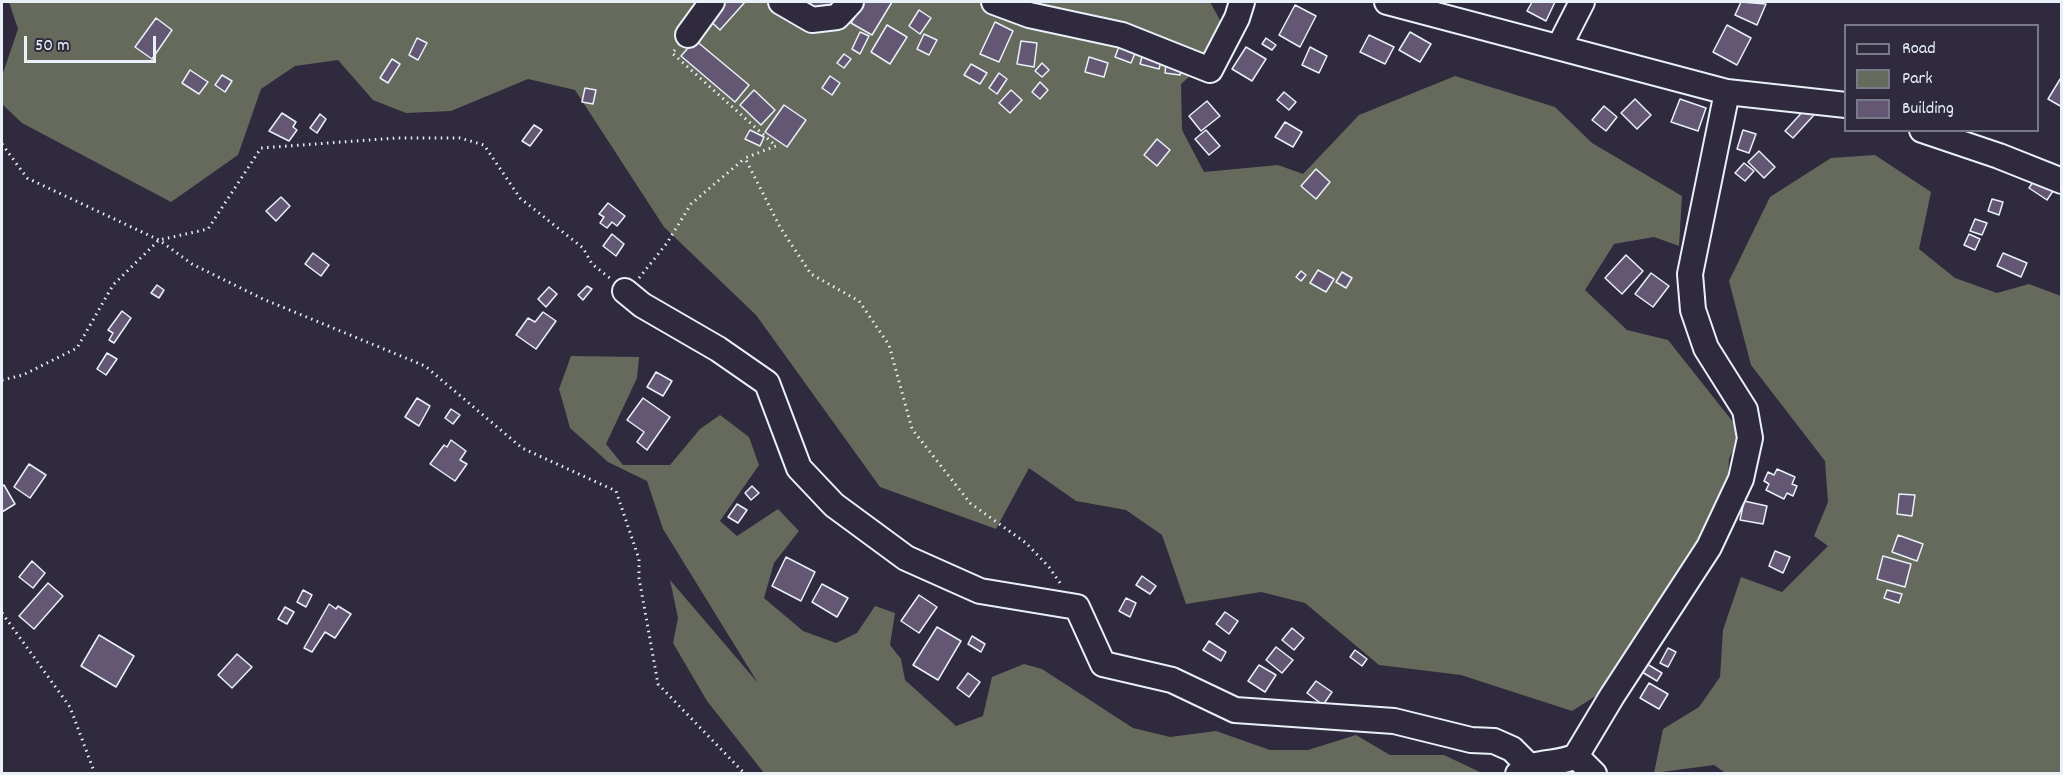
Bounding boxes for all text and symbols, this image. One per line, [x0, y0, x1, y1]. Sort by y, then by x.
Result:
scale bar [27, 24, 159, 62]
legend [1844, 24, 2039, 132]
text: 50 m [35, 34, 70, 59]
text: Road [1902, 37, 1936, 62]
text: Park [1902, 67, 1933, 92]
text: Building [1902, 97, 1954, 122]

